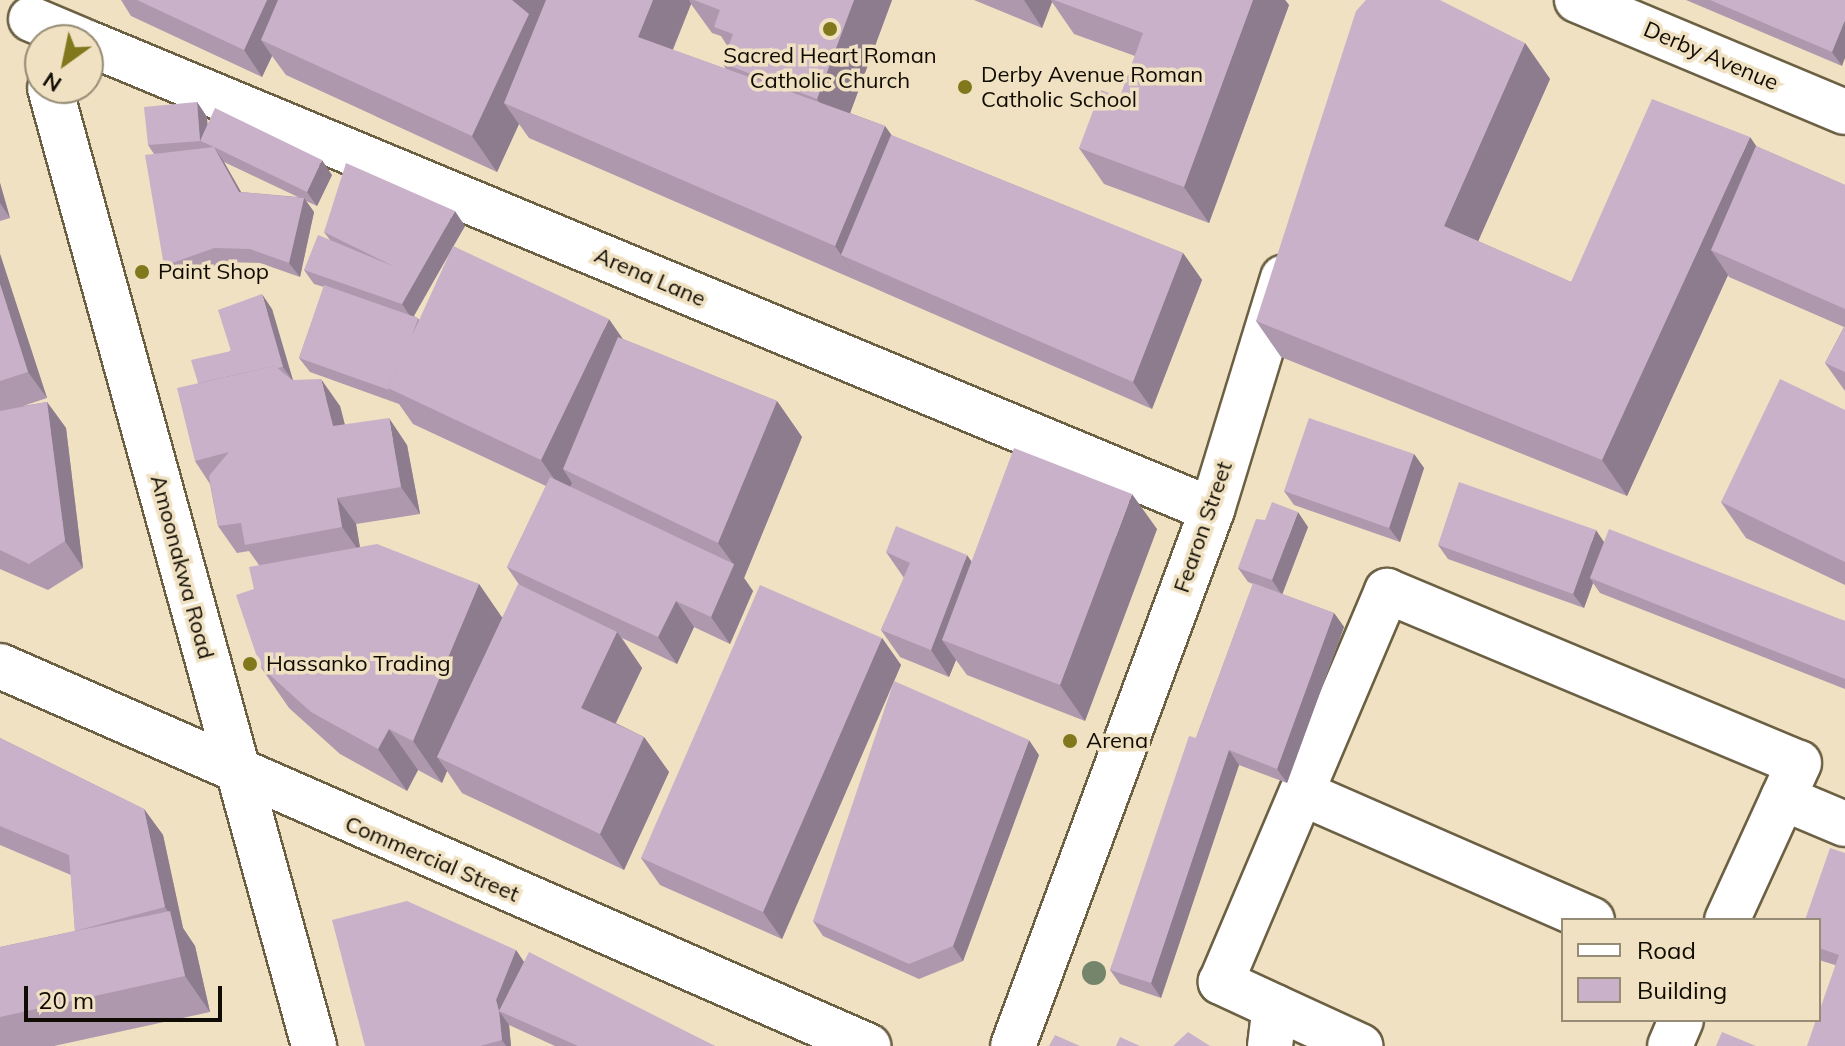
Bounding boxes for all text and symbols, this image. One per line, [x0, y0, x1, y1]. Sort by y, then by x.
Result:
street label: Derby Avenue [1640, 16, 1782, 96]
marker: Sacred Heart Roman Catholic Church [821, 20, 839, 38]
north arrow [24, 24, 104, 104]
place label: Sacred Heart Roman Catholic Church [723, 42, 937, 94]
place label: Derby Avenue Roman Catholic School [981, 61, 1203, 112]
text: N [37, 66, 67, 99]
marker: Derby Avenue Roman Catholic School [956, 78, 974, 96]
street label: Arena Lane [591, 242, 709, 312]
place label: Paint Shop [158, 259, 269, 285]
marker: Paint Shop [133, 263, 151, 281]
street label: Fearon Street [1168, 458, 1238, 596]
street label: Amoonakwa Road [145, 472, 219, 662]
place label: Hassanko Trading [266, 651, 451, 677]
marker: Hassanko Trading [241, 655, 259, 673]
place label: Arena [1086, 728, 1148, 754]
marker: Arena [1061, 732, 1079, 750]
street label: Commercial Street [341, 810, 523, 908]
legend [1561, 918, 1821, 1022]
text: Road [1637, 935, 1696, 965]
scale bar [28, 970, 226, 1020]
text: Building [1637, 975, 1727, 1005]
text: 20 m [38, 985, 94, 1015]

